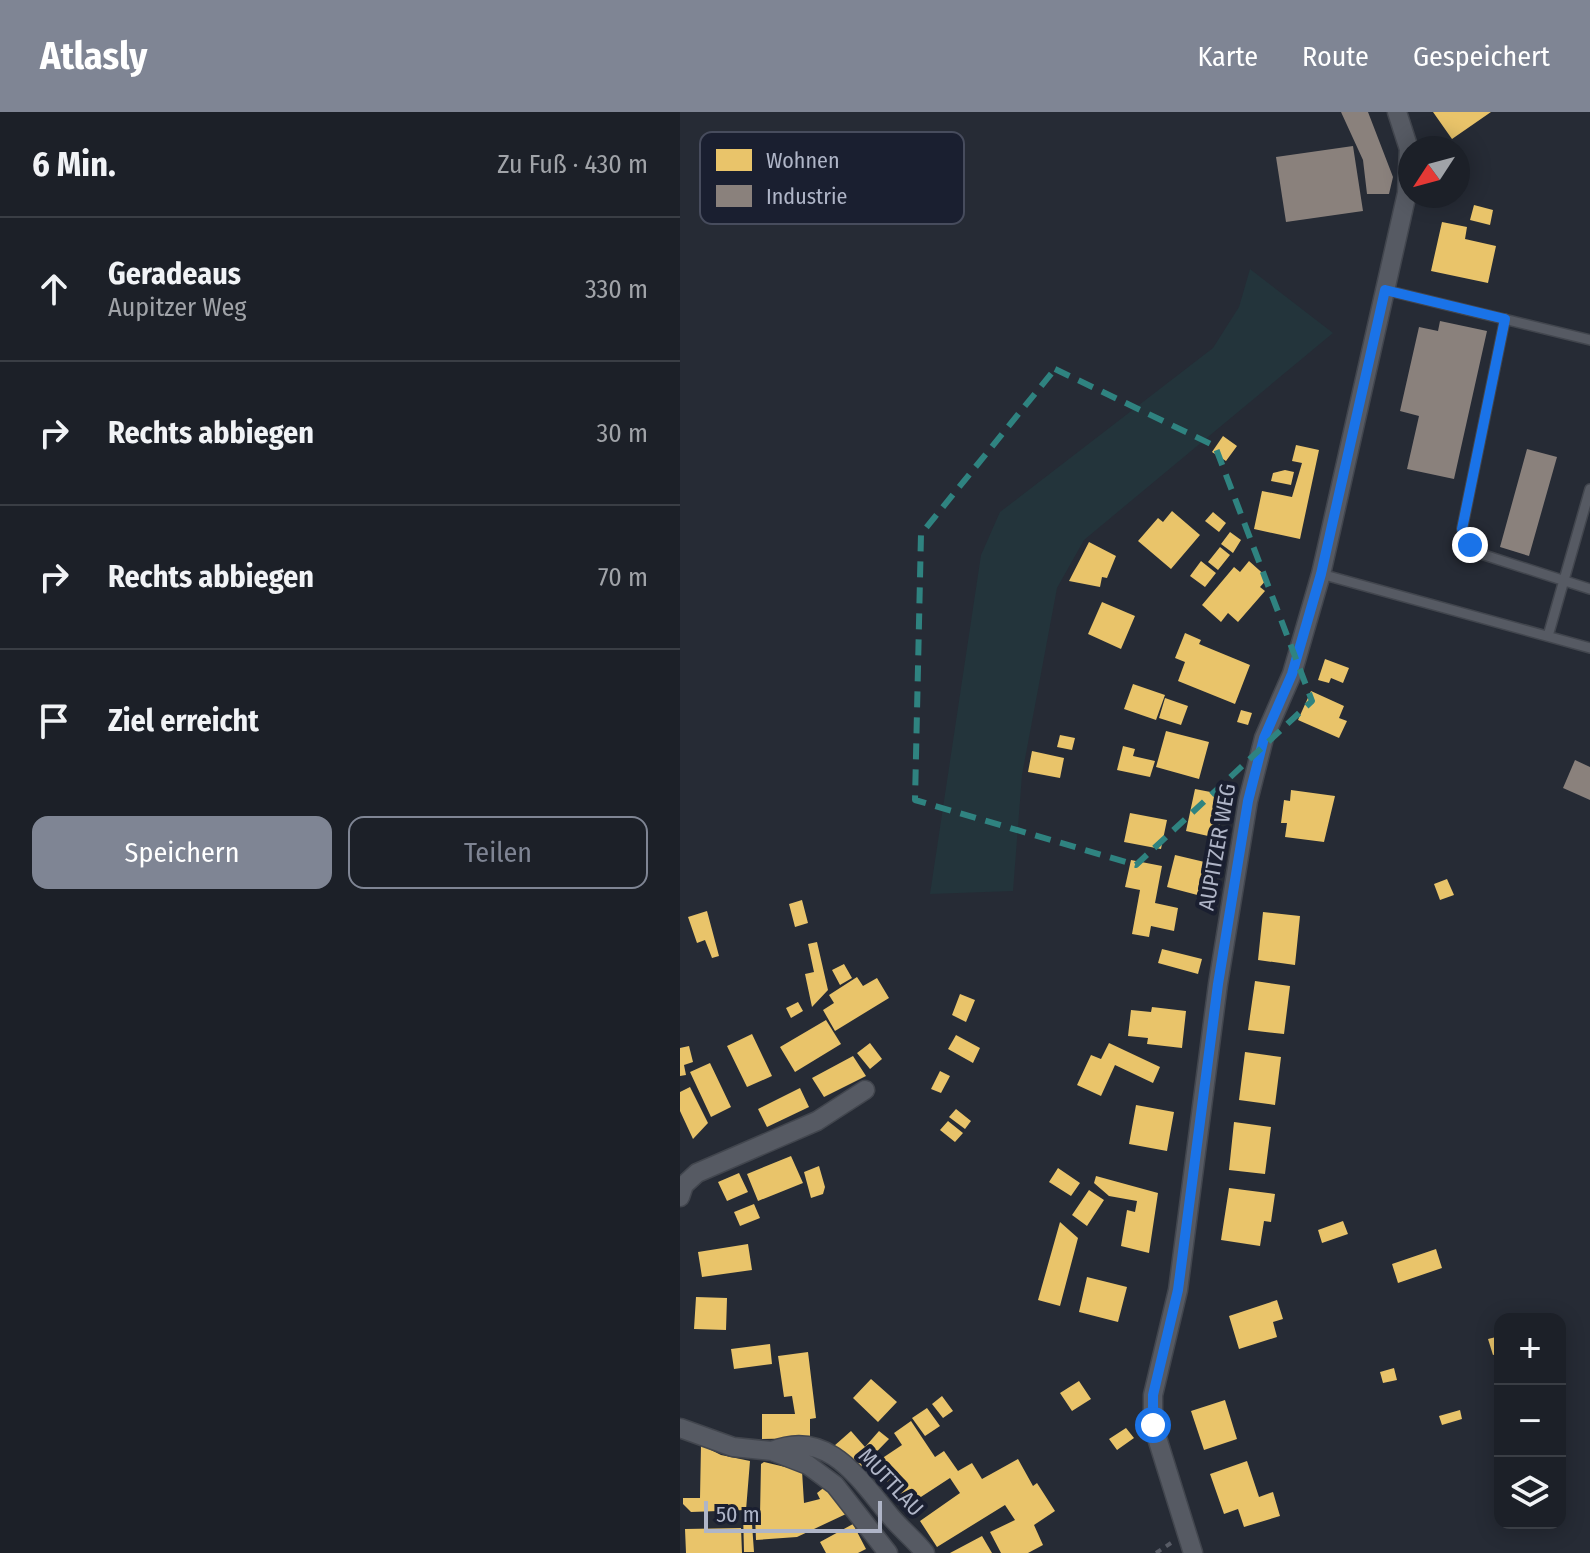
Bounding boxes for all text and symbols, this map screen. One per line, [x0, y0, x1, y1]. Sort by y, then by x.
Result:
text: Atlasly [40, 33, 147, 79]
text: Karte [1197, 40, 1258, 73]
text: Route [1302, 40, 1369, 73]
text: Gespeichert [1413, 40, 1550, 73]
legend [700, 132, 964, 224]
north arrow [1398, 136, 1470, 208]
text: 6 Min. [32, 144, 116, 185]
text: Wohnen [766, 147, 839, 174]
text: Zu Fuß · 430 m [497, 149, 648, 180]
text: Industrie [766, 183, 847, 210]
text: Geradeaus [108, 256, 241, 292]
icon: ahead [32, 267, 76, 311]
text: 330 m [585, 274, 648, 305]
text: Aupitzer Weg [108, 292, 247, 323]
icon: right [32, 411, 76, 455]
text: Rechts abbiegen [108, 415, 314, 451]
text: 30 m [597, 418, 648, 449]
route end [1452, 527, 1488, 563]
icon: right [32, 555, 76, 599]
text: Rechts abbiegen [108, 559, 314, 595]
text: 70 m [598, 562, 648, 593]
icon: arrive [32, 699, 76, 743]
text: Ziel erreicht [108, 703, 259, 739]
street label: AUPITZER WEG [1193, 781, 1241, 913]
button: Speichern [32, 816, 332, 889]
button: Teilen [348, 816, 648, 889]
map controls [1494, 1313, 1566, 1529]
button: + [1494, 1313, 1566, 1385]
button: − [1494, 1385, 1566, 1457]
route start [1135, 1407, 1171, 1443]
street label: MUTTLAU [853, 1442, 929, 1522]
button: layers [1494, 1457, 1566, 1529]
scale bar [704, 1497, 882, 1533]
text: 50 m [716, 1501, 760, 1528]

